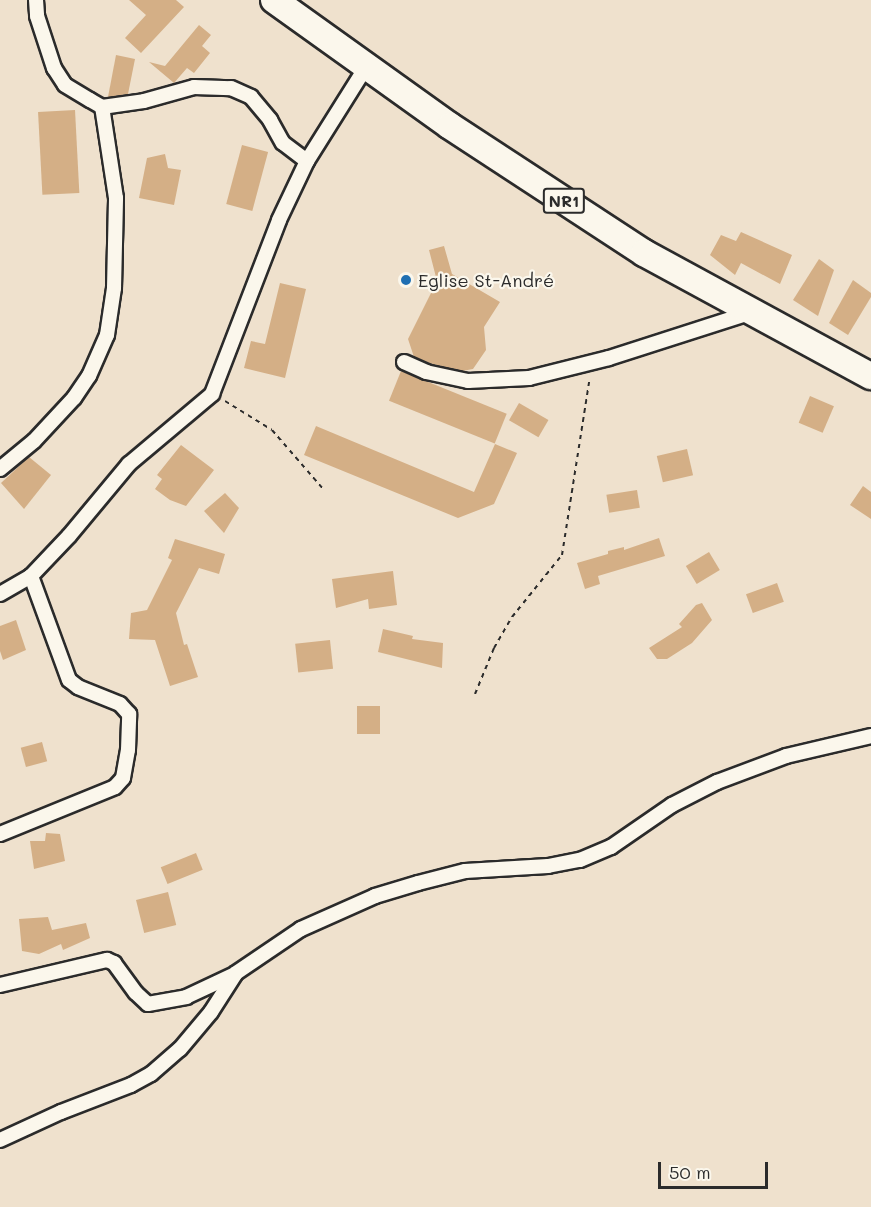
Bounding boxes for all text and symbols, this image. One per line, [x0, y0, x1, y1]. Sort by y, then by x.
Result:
road number: NR1 [542, 188, 586, 214]
place label: Eglise St-André [418, 269, 554, 291]
marker: Eglise St-André [399, 273, 413, 287]
scale bar [661, 1150, 770, 1188]
text: 50 m [669, 1160, 711, 1184]

